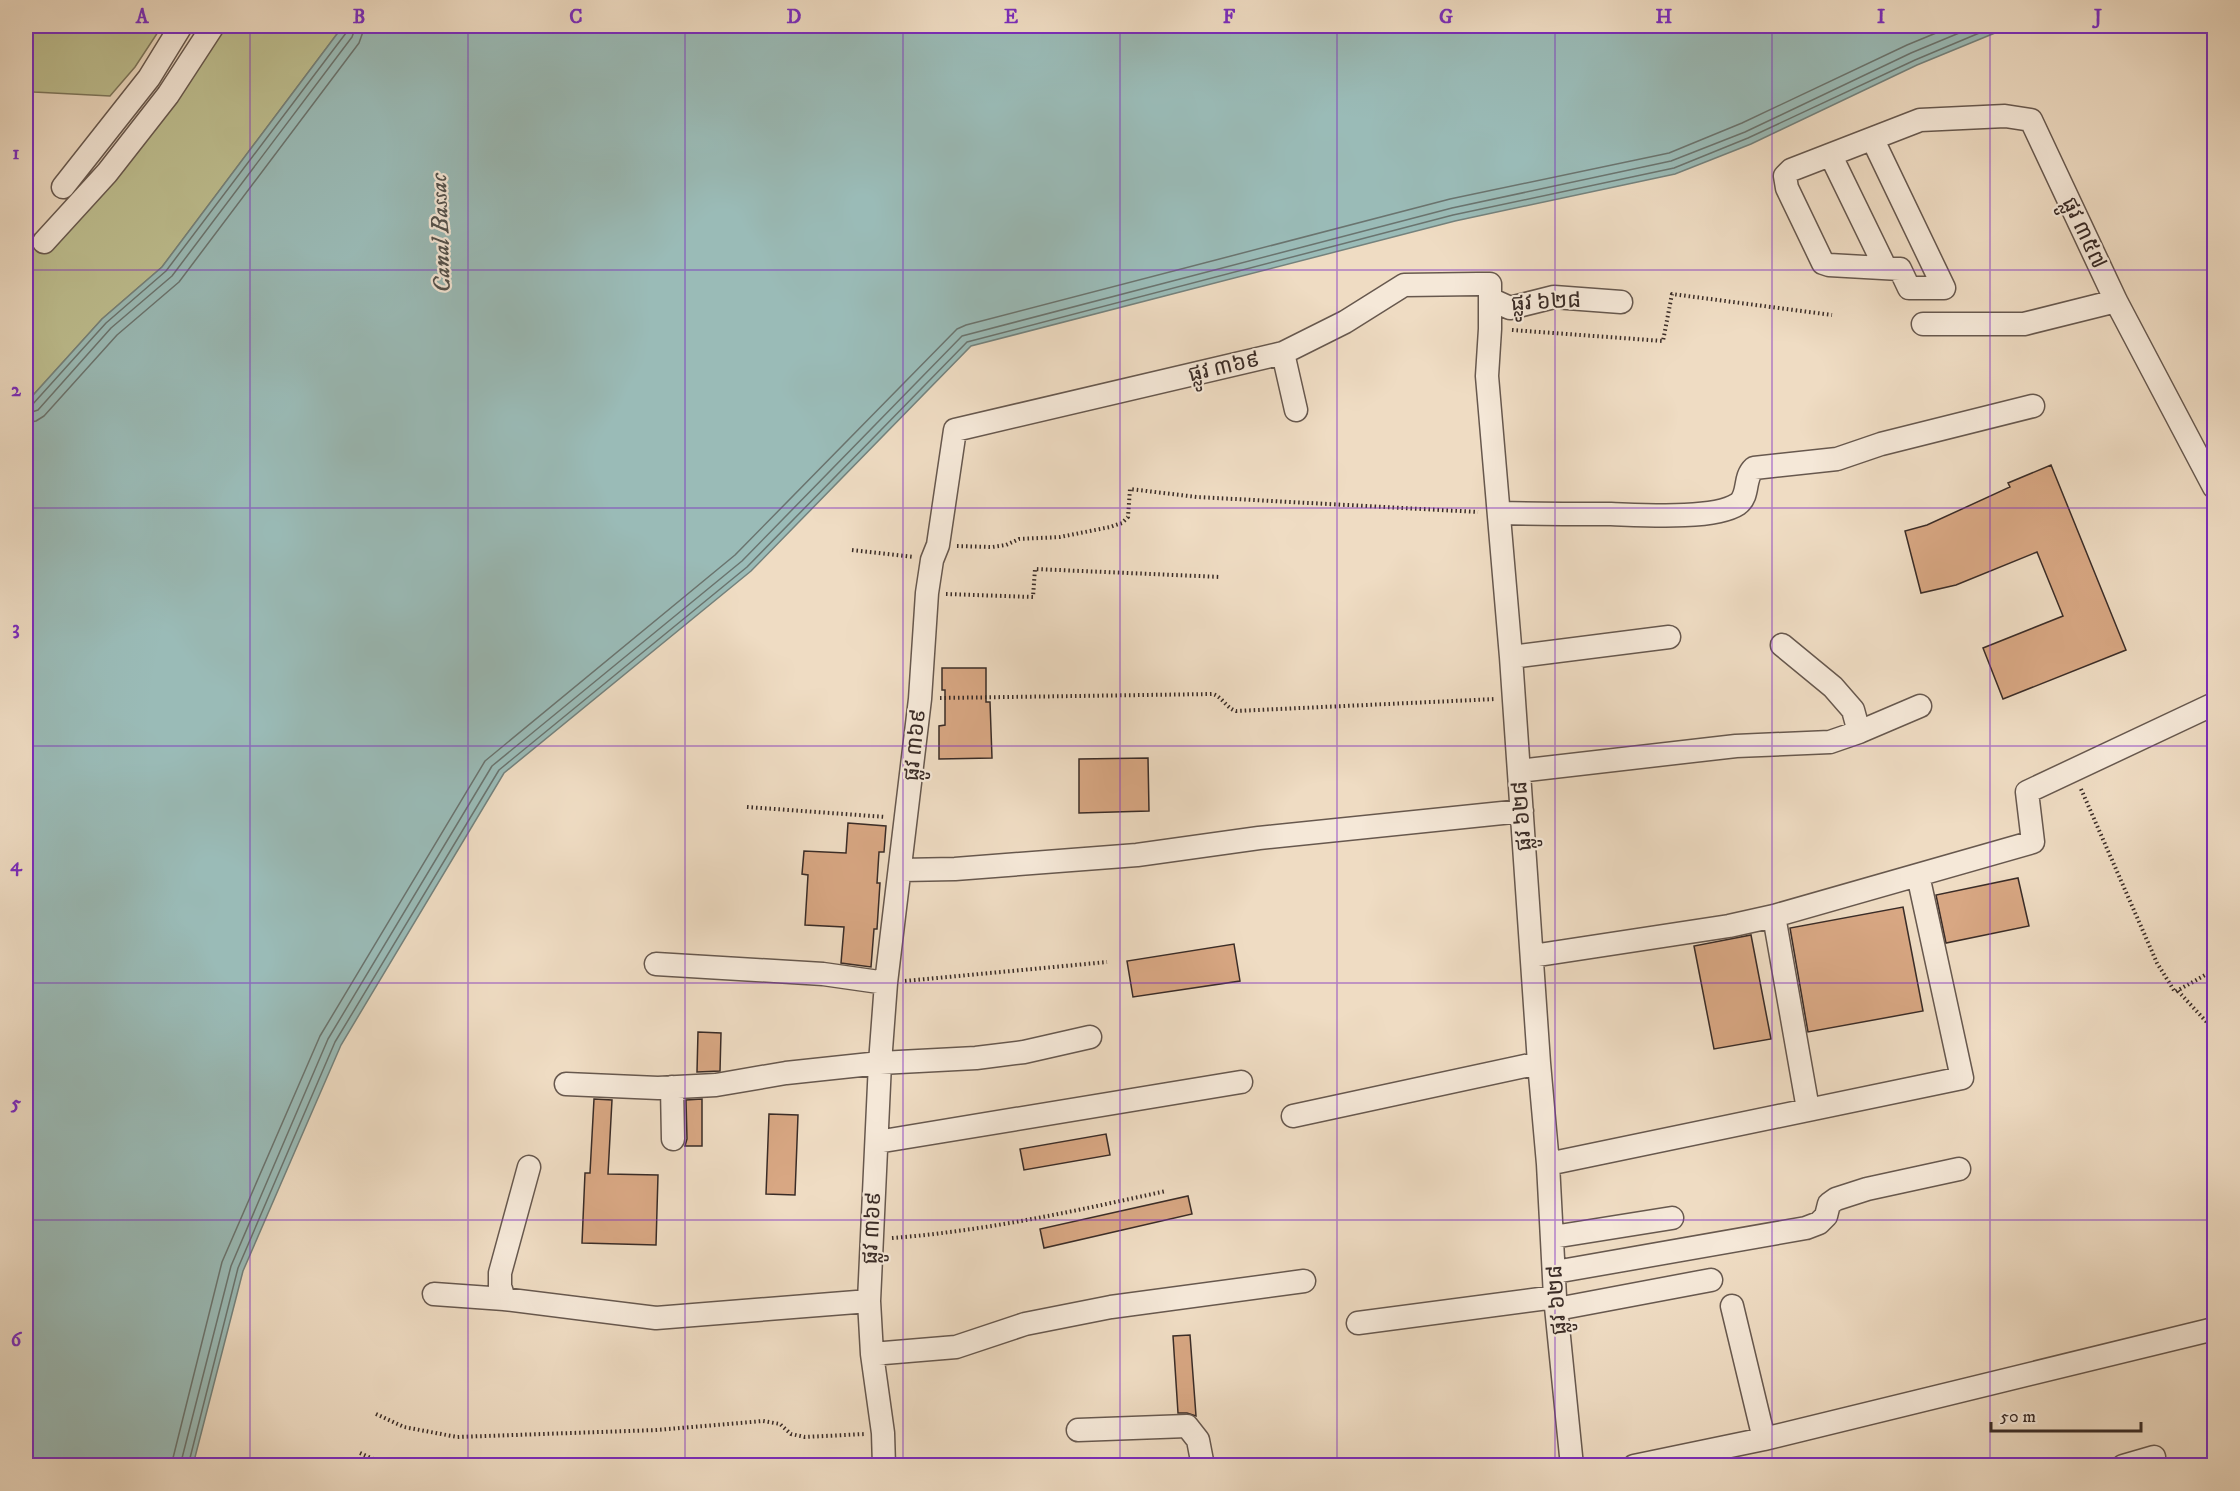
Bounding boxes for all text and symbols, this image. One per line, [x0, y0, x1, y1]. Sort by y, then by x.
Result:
text: A [135, 5, 150, 30]
text: B [353, 5, 365, 30]
text: C [569, 5, 583, 30]
text: D [787, 5, 802, 30]
text: E [1004, 5, 1018, 30]
text: F [1223, 5, 1236, 30]
text: G [1439, 5, 1453, 30]
text: H [1656, 5, 1673, 30]
text: I [1877, 5, 1885, 30]
text: J [2092, 5, 2102, 30]
text: 1 [12, 141, 20, 166]
water label: Canal Bassac [424, 171, 458, 293]
street label: ផ្លូវ ៣៥៧ [2051, 193, 2112, 275]
street label: ផ្លូវ ៦២៨ [1510, 287, 1582, 323]
street label: ផ្លូវ ៣៦៩ [1186, 346, 1264, 394]
text: 2 [11, 378, 22, 403]
text: 3 [12, 616, 20, 641]
street label: ផ្លូវ ៣៦៩ [898, 707, 938, 783]
street label: ផ្លូវ ៦២៨ [1506, 780, 1543, 852]
text: 4 [10, 853, 23, 878]
text: 5 [10, 1091, 21, 1116]
street label: ផ្លូវ ៣៦៩ [857, 1191, 893, 1265]
street label: ផ្លូវ ៦២៨ [1541, 1264, 1578, 1336]
text: 6 [11, 1328, 23, 1353]
scale bar [1991, 1395, 2141, 1433]
text: 50 m [2000, 1406, 2036, 1428]

